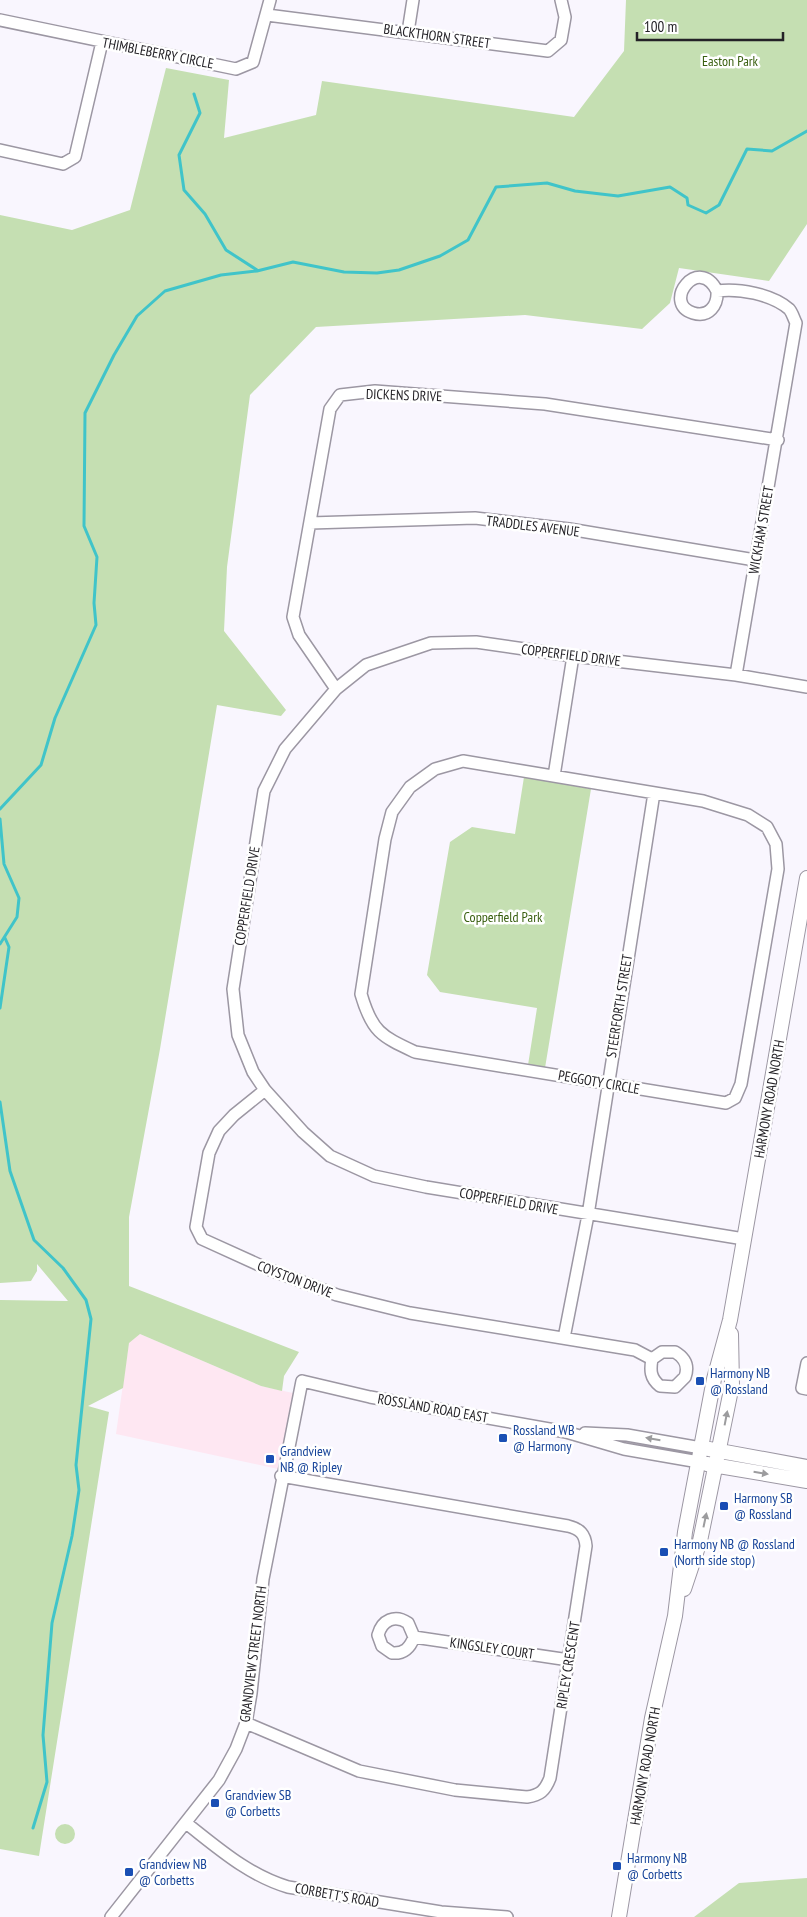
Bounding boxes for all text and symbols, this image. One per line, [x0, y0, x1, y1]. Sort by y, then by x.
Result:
scale bar [637, 10, 783, 42]
text: 100 m [644, 17, 677, 36]
street label: BLACKTHORN STREET [382, 20, 492, 53]
street label: THIMBLEBERRY CIRCLE [101, 33, 215, 73]
park label: Easton Park [702, 52, 759, 70]
street label: DICKENS DRIVE [366, 385, 442, 405]
street label: WICKHAM STREET [744, 484, 778, 576]
street label: TRADDLES AVENUE [485, 511, 581, 541]
street label: COPPERFIELD DRIVE [520, 640, 622, 670]
street label: COPPERFIELD DRIVE [230, 845, 264, 947]
park label: Copperfield Park [464, 908, 543, 926]
street label: STEERFORTH STREET [602, 952, 636, 1059]
street label: HARMONY ROAD NORTH [750, 1038, 788, 1160]
street label: PEGGOTY CIRCLE [557, 1066, 641, 1098]
street label: COPPERFIELD DRIVE [458, 1183, 560, 1219]
street label: COYSTON DRIVE [255, 1256, 335, 1302]
place label: Harmony NB @ Rossland [710, 1364, 770, 1398]
marker: Harmony NB @ Rossland [694, 1375, 706, 1387]
street label: ROSSLAND ROAD EAST [376, 1389, 490, 1427]
one-way arrow [722, 1409, 730, 1425]
place label: Rossland WB @ Harmony [513, 1421, 575, 1455]
marker: Rossland WB @ Harmony [497, 1432, 509, 1444]
one-way arrow [645, 1435, 661, 1443]
place label: Grandview NB @ Ripley [280, 1442, 343, 1476]
marker: Grandview NB @ Ripley [264, 1453, 276, 1465]
one-way arrow [754, 1470, 770, 1478]
place label: Harmony SB @ Rossland [734, 1489, 793, 1523]
marker: Harmony SB @ Rossland [718, 1500, 730, 1512]
one-way arrow [701, 1512, 709, 1527]
place label: Harmony NB @ Rossland (North side stop) [674, 1535, 795, 1569]
marker: Harmony NB @ Rossland (North side stop) [658, 1546, 670, 1558]
street label: GRANDVIEW STREET NORTH [236, 1585, 270, 1723]
street label: RIPLEY CRESCENT [552, 1619, 584, 1710]
street label: KINGSLEY COURT [449, 1633, 536, 1663]
street label: HARMONY ROAD NORTH [626, 1705, 664, 1827]
place label: Grandview SB @ Corbetts [225, 1786, 291, 1820]
marker: Grandview SB @ Corbetts [209, 1797, 221, 1809]
place label: Harmony NB @ Corbetts [627, 1849, 687, 1883]
place label: Grandview NB @ Corbetts [139, 1855, 207, 1889]
marker: Harmony NB @ Corbetts [611, 1860, 623, 1872]
marker: Grandview NB @ Corbetts [123, 1866, 135, 1878]
street label: CORBETT'S ROAD [294, 1879, 380, 1911]

